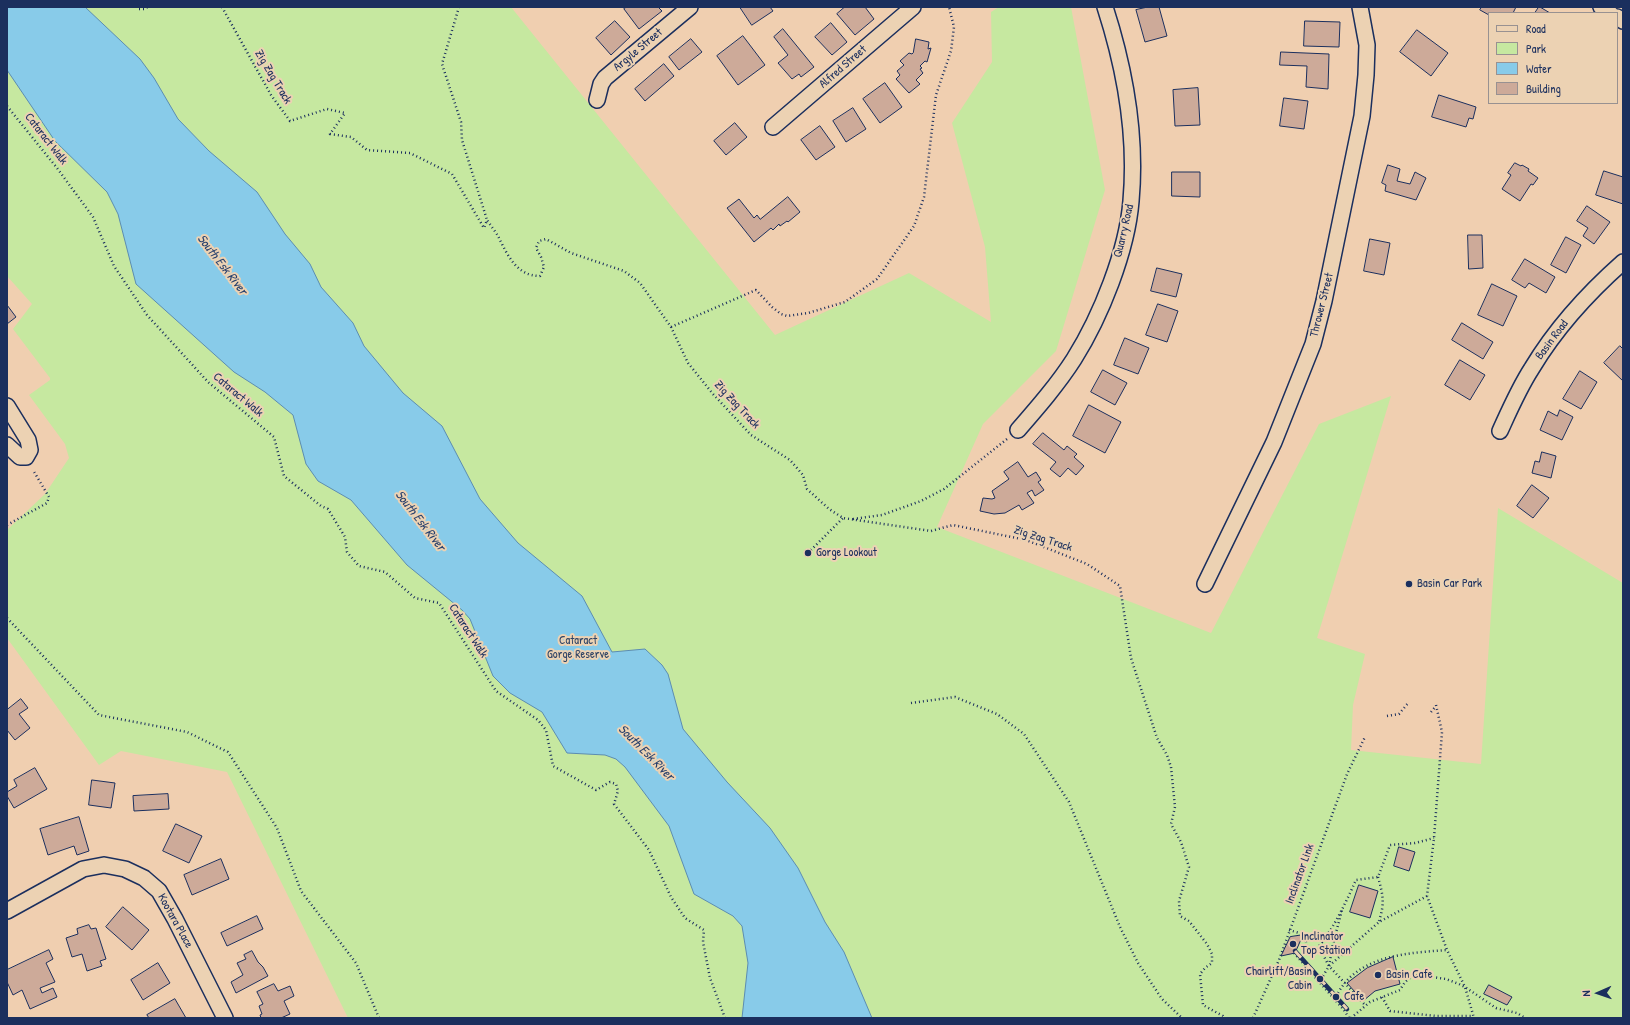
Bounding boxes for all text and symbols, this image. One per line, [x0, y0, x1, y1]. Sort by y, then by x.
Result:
legend [1488, 12, 1618, 104]
text: Road [1526, 20, 1546, 37]
street label: Argyle Street [611, 25, 665, 75]
text: Park [1526, 40, 1546, 57]
street label: Alfred Street [816, 42, 870, 92]
street label: Zig Zag Track [251, 47, 295, 107]
text: Water [1526, 60, 1552, 77]
text: Building [1526, 80, 1561, 97]
street label: Cataract Walk [21, 110, 71, 168]
street label: Quarry Road [1111, 203, 1137, 259]
water label: South Esk River [193, 232, 251, 298]
street label: Thrower Street [1307, 271, 1337, 339]
street label: Basin Road [1532, 317, 1572, 363]
street label: Cataract Walk [210, 370, 266, 420]
street label: Zig Zag Track [711, 378, 763, 432]
water label: South Esk River [391, 488, 449, 554]
street label: Zig Zag Track [1012, 523, 1074, 555]
place label: Gorge Lookout [816, 546, 877, 560]
marker: Gorge Lookout [803, 548, 813, 558]
place label: Basin Car Park [1417, 577, 1482, 591]
marker: Basin Car Park [1404, 579, 1414, 589]
street label: Cataract Walk [445, 601, 491, 661]
park label: Cataract Gorge Reserve [547, 634, 609, 662]
water label: South Esk River [615, 722, 677, 784]
street label: Inclinator Link [1282, 842, 1318, 906]
street label: Kootara Place [154, 891, 196, 951]
place label: Inclinator Top Station [1301, 930, 1351, 958]
marker: Inclinator Top Station [1288, 939, 1298, 949]
place label: Chairlift/Basin Cabin [1245, 965, 1312, 993]
place label: Basin Cafe [1386, 968, 1433, 982]
marker: Basin Cafe [1373, 970, 1383, 980]
north arrow [1578, 973, 1618, 1013]
marker: Chairlift/Basin Cabin [1315, 974, 1325, 984]
place label: Cafe [1344, 990, 1364, 1004]
text: N [1579, 990, 1593, 997]
marker: Cafe [1331, 992, 1341, 1002]

